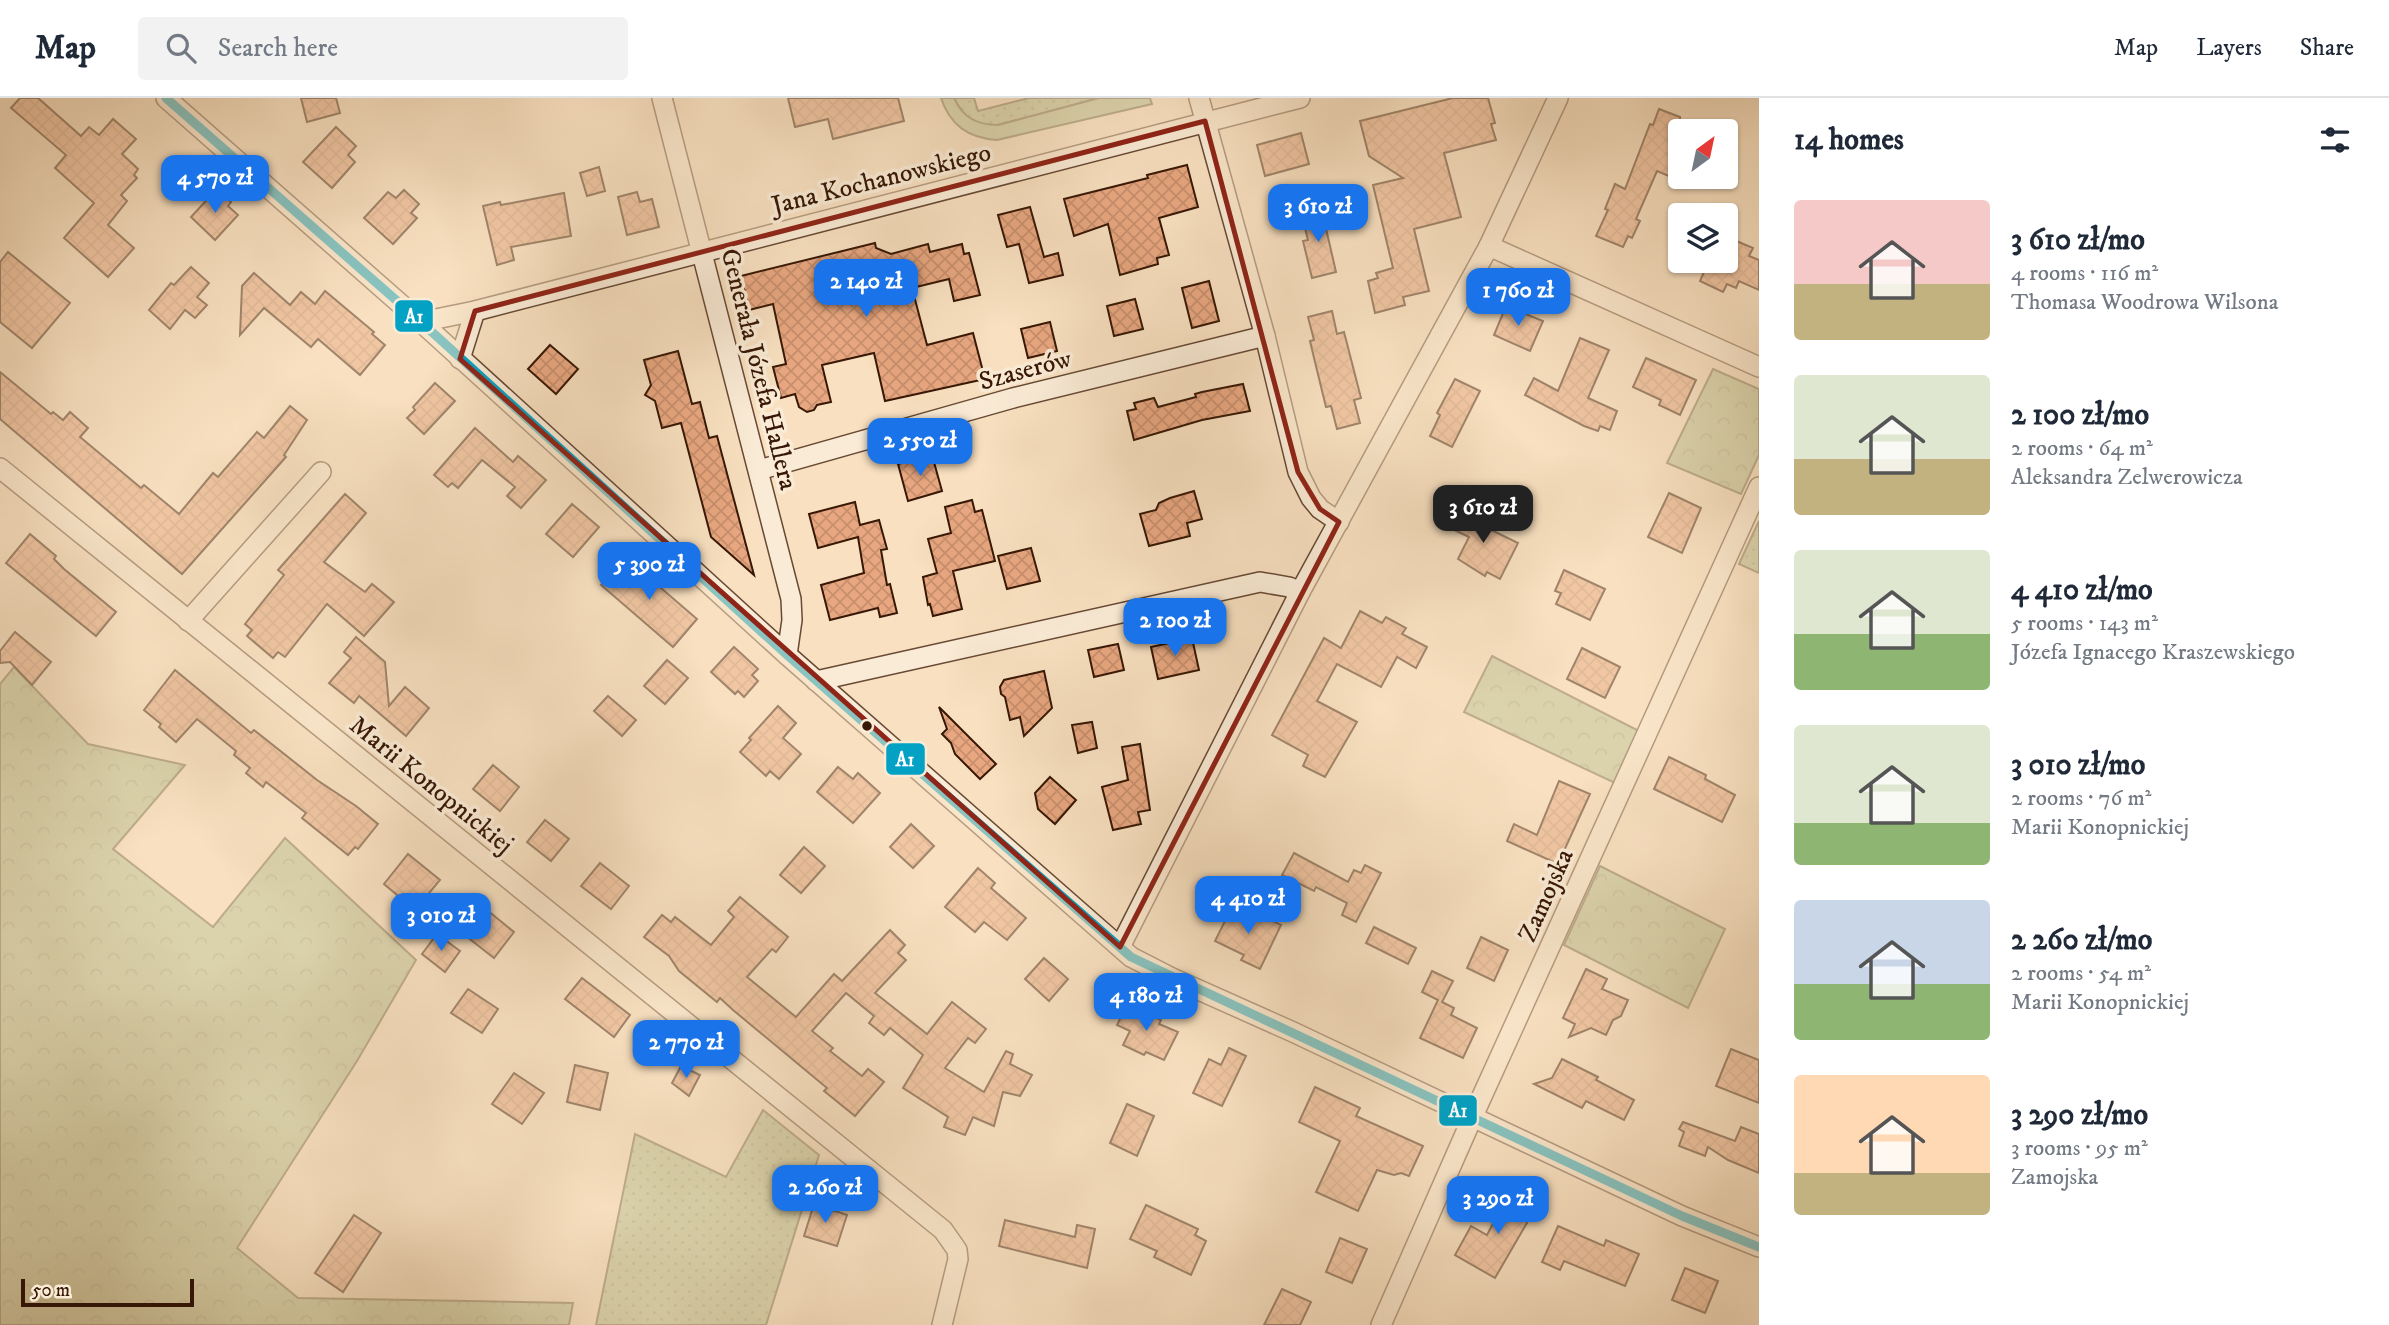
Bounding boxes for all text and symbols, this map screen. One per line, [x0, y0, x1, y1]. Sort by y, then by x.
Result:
search box [138, 17, 628, 80]
text: Map [35, 28, 96, 69]
icon: search [162, 29, 200, 67]
text: Search here [218, 32, 338, 65]
text: Map [2114, 33, 2158, 63]
text: Layers [2196, 33, 2262, 63]
text: Share [2300, 33, 2354, 63]
north arrow [1668, 119, 1738, 189]
map controls [1668, 119, 1738, 273]
icon: filters [2316, 121, 2354, 159]
text: 14 homes [1794, 122, 1904, 159]
street label: Jana Kochanowskiego [766, 136, 994, 223]
pin: 4 570 zł [143, 156, 287, 215]
text: 4 570 zł [177, 163, 253, 192]
pin: 3 610 zł [1246, 184, 1390, 244]
text: 3 610 zł [1284, 192, 1352, 221]
button: layers [1668, 203, 1738, 273]
text: 3 610 zł/mo [2011, 222, 2145, 259]
icon: home [1850, 228, 1934, 312]
street label: Generała Józefa Hallera [713, 245, 805, 494]
text: 4 rooms · 116 m² [2011, 259, 2158, 288]
pin: 2 140 zł [794, 260, 938, 319]
text: 2 140 zł [830, 267, 902, 296]
pin: 1 760 zł [1446, 268, 1590, 328]
text: 1 760 zł [1482, 276, 1554, 305]
text: Thomasa Woodrowa Wilsona [2011, 288, 2278, 317]
line badge: A1 [394, 299, 434, 333]
text: A1 [403, 306, 424, 329]
street label: Szaserów [976, 342, 1076, 399]
text: 2 100 zł/mo [2011, 397, 2149, 434]
icon: home [1850, 403, 1934, 487]
pin: 2 550 zł [848, 418, 992, 478]
text: 2 550 zł [883, 426, 957, 455]
text: 2 rooms · 64 m² [2011, 434, 2153, 463]
text: Aleksandra Zelwerowicza [2011, 463, 2243, 492]
pin: 3 610 zł [1411, 486, 1555, 545]
text: 3 610 zł [1449, 493, 1517, 522]
pin: 5 390 zł [577, 542, 721, 602]
text: 5 390 zł [614, 550, 684, 579]
text: 4 410 zł/mo [2011, 572, 2153, 609]
icon: home [1850, 578, 1934, 662]
pin: 2 100 zł [1103, 598, 1247, 658]
text: 2 100 zł [1139, 606, 1211, 635]
text: 5 rooms · 143 m² [2011, 609, 2158, 638]
text: Józefa Ignacego Kraszewskiego [2011, 638, 2295, 667]
street label: Marii Konopnickiej [342, 709, 520, 861]
unlabelled marker [860, 719, 874, 733]
line badge: A1 [885, 742, 926, 776]
text: 3 010 zł/mo [2011, 747, 2145, 784]
text: A1 [894, 749, 915, 772]
icon: home [1850, 753, 1934, 837]
text: 2 rooms · 76 m² [2011, 784, 2151, 813]
text: Marii Konopnickiej [2011, 813, 2189, 842]
street label: Zamojska [1511, 844, 1582, 947]
pin: 4 410 zł [1176, 876, 1320, 936]
text: 4 410 zł [1211, 884, 1285, 913]
pin: 3 010 zł [369, 894, 513, 953]
text: 3 010 zł [407, 901, 475, 930]
text: 2 260 zł/mo [2011, 922, 2152, 959]
icon: home [1850, 928, 1934, 1012]
text: 2 rooms · 54 m² [2011, 959, 2151, 988]
pin: 4 180 zł [1074, 974, 1218, 1033]
text: 4 180 zł [1110, 981, 1182, 1010]
text: Marii Konopnickiej [2011, 988, 2189, 1017]
pin: 2 770 zł [614, 1020, 758, 1080]
text: 2 770 zł [649, 1028, 723, 1057]
line badge: A1 [1438, 1094, 1478, 1127]
text: 3 290 zł/mo [2011, 1097, 2148, 1134]
text: A1 [1447, 1100, 1468, 1123]
icon: home [1850, 1103, 1934, 1187]
text: 3 rooms · 95 m² [2011, 1134, 2148, 1163]
text: Zamojska [2011, 1163, 2098, 1192]
pin: 2 260 zł [753, 1166, 897, 1225]
text: 2 260 zł [788, 1173, 862, 1202]
pin: 3 290 zł [1426, 1176, 1570, 1236]
text: 3 290 zł [1463, 1184, 1533, 1213]
scale bar [21, 1276, 194, 1308]
text: 50 m [32, 1279, 70, 1302]

